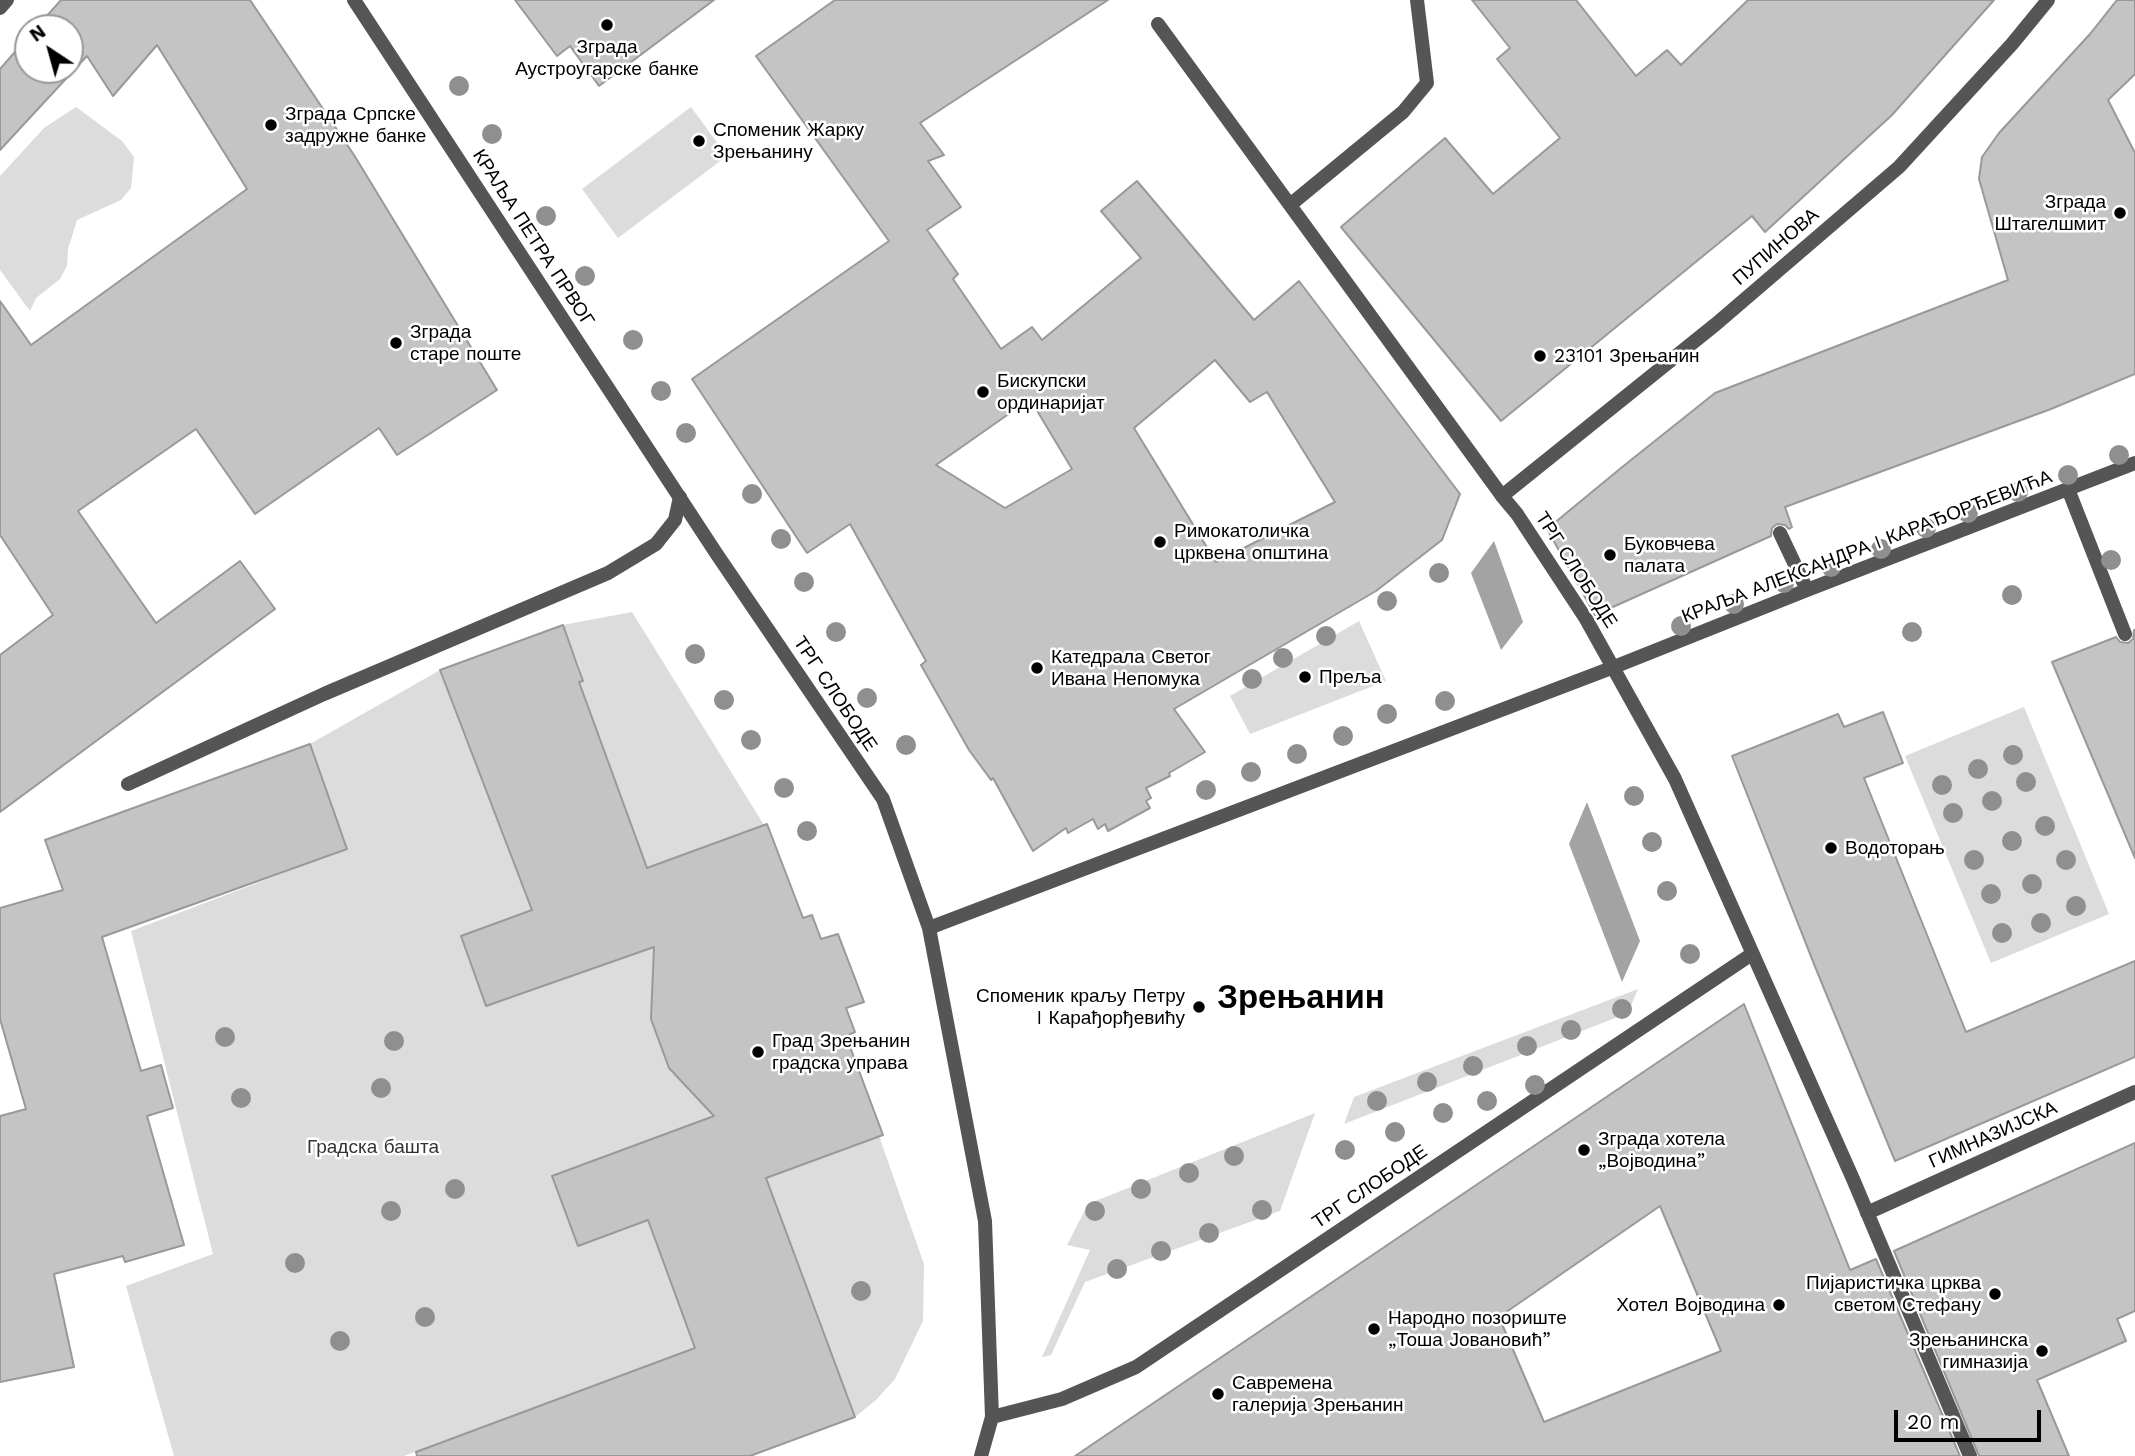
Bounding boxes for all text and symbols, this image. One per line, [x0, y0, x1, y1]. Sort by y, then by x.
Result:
north arrow [14, 14, 84, 84]
marker: Зграда Аустроугарске банке [599, 17, 615, 33]
text: N [25, 20, 50, 47]
place label: Зграда Аустроугарске банке [515, 36, 699, 80]
place label: Зграда Српске задружне банке [285, 103, 426, 147]
marker: Зграда Српске задружне банке [263, 117, 279, 133]
place label: Споменик Жарку Зрењанину [713, 119, 864, 163]
marker: Споменик Жарку Зрењанину [691, 133, 707, 149]
street label: КРАЉА ПЕТРА ПРВОГ [467, 145, 599, 331]
place label: Зграда Штагелшмит [1994, 191, 2106, 235]
street label: ПУПИНОВА [1728, 204, 1824, 290]
marker: Зграда Штагелшмит [2112, 205, 2128, 221]
place label: Зграда старе поште [410, 321, 521, 365]
marker: Зграда старе поште [388, 335, 404, 351]
place label: 23101 Зрењанин [1554, 345, 1699, 367]
marker: 23101 Зрењанин [1532, 348, 1548, 364]
place label: Бискупски ординаријат [997, 370, 1105, 414]
marker: Бискупски ординаријат [975, 384, 991, 400]
street label: КРАЉА АЛЕКСАНДРА I КАРАЂОРЂЕВИЋА [1679, 466, 2055, 628]
street label: ТРГ СЛОБОДЕ [1530, 508, 1622, 632]
place label: Римокатоличка црквена општина [1174, 520, 1328, 564]
place label: Буковчева палата [1624, 533, 1715, 577]
marker: Римокатоличка црквена општина [1152, 534, 1168, 550]
marker: Буковчева палата [1602, 547, 1618, 563]
street label: ТРГ СЛОБОДЕ [788, 632, 882, 756]
place label: Катедрала Светог Ивана Непомука [1051, 646, 1211, 690]
marker: Катедрала Светог Ивана Непомука [1029, 660, 1045, 676]
place label: Преља [1319, 666, 1382, 688]
marker: Преља [1297, 669, 1313, 685]
place label: Водоторањ [1845, 837, 1945, 859]
marker: Водоторањ [1823, 840, 1839, 856]
district label: Зрењанин [1217, 978, 1385, 1018]
place label: Споменик краљу Петру I Карађорђевићу [976, 985, 1185, 1029]
marker: Споменик краљу Петру I Карађорђевићу [1191, 999, 1207, 1015]
place label: Град Зрењанин градска управа [772, 1030, 910, 1074]
marker: Град Зрењанин градска управа [750, 1044, 766, 1060]
street label: ГИМНАЗИЈСКА [1925, 1097, 2061, 1173]
place label: Зграда хотела „Војводина” [1598, 1128, 1725, 1172]
park label: Градска башта [307, 1136, 439, 1158]
street label: ТРГ СЛОБОДЕ [1308, 1140, 1432, 1234]
marker: Зграда хотела „Војводина” [1576, 1142, 1592, 1158]
place label: Пијаристичка црква светом Стефану [1806, 1272, 1981, 1316]
marker: Пијаристичка црква светом Стефану [1987, 1286, 2003, 1302]
place label: Хотел Војводина [1616, 1294, 1765, 1316]
marker: Хотел Војводина [1771, 1297, 1787, 1313]
place label: Народно позориште „Тоша Јовановић” [1388, 1307, 1567, 1351]
marker: Народно позориште „Тоша Јовановић” [1366, 1321, 1382, 1337]
place label: Зрењанинска гимназија [1909, 1329, 2028, 1373]
marker: Зрењанинска гимназија [2034, 1343, 2050, 1359]
place label: Савремена галерија Зрењанин [1232, 1372, 1403, 1416]
marker: Савремена галерија Зрењанин [1210, 1386, 1226, 1402]
scale bar [1897, 1396, 2044, 1440]
text: 20 m [1907, 1409, 1959, 1434]

